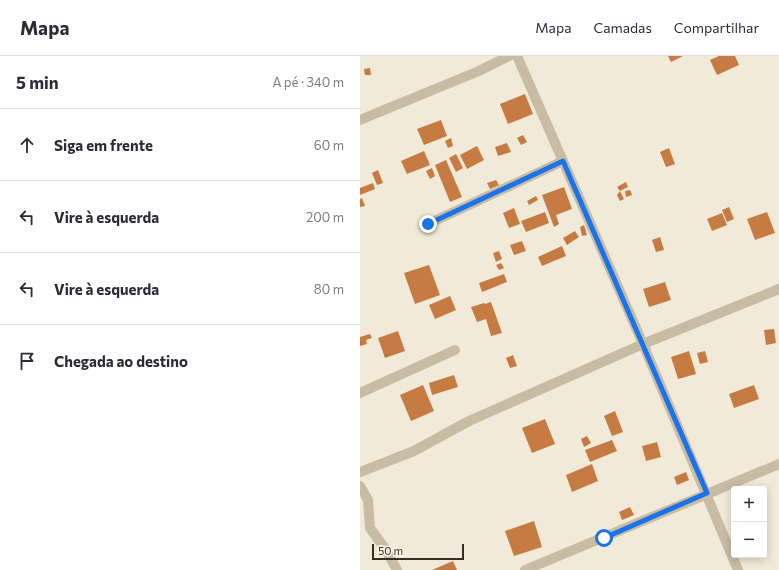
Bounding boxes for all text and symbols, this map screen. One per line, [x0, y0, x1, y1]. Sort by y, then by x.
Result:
text: Mapa [20, 16, 69, 39]
text: Mapa [535, 19, 572, 36]
text: Camadas [594, 19, 652, 36]
text: Compartilhar [674, 19, 759, 36]
text: 5 min [16, 72, 59, 93]
text: A pé · 340 m [272, 74, 344, 90]
icon: ahead [16, 134, 38, 156]
text: Siga em frente [54, 136, 153, 154]
text: 60 m [314, 137, 344, 153]
icon: left [16, 206, 38, 228]
text: Vire à esquerda [54, 208, 159, 226]
text: 200 m [306, 209, 344, 225]
route end [419, 215, 437, 233]
icon: left [16, 278, 38, 300]
text: Vire à esquerda [54, 280, 159, 298]
text: 80 m [314, 281, 344, 297]
icon: arrive [16, 350, 38, 372]
text: Chegada ao destino [54, 352, 188, 370]
map controls [731, 486, 767, 558]
button: + [731, 486, 767, 522]
button: − [731, 522, 767, 558]
route start [595, 529, 613, 547]
scale bar [372, 542, 464, 561]
text: 50 m [378, 544, 403, 557]

